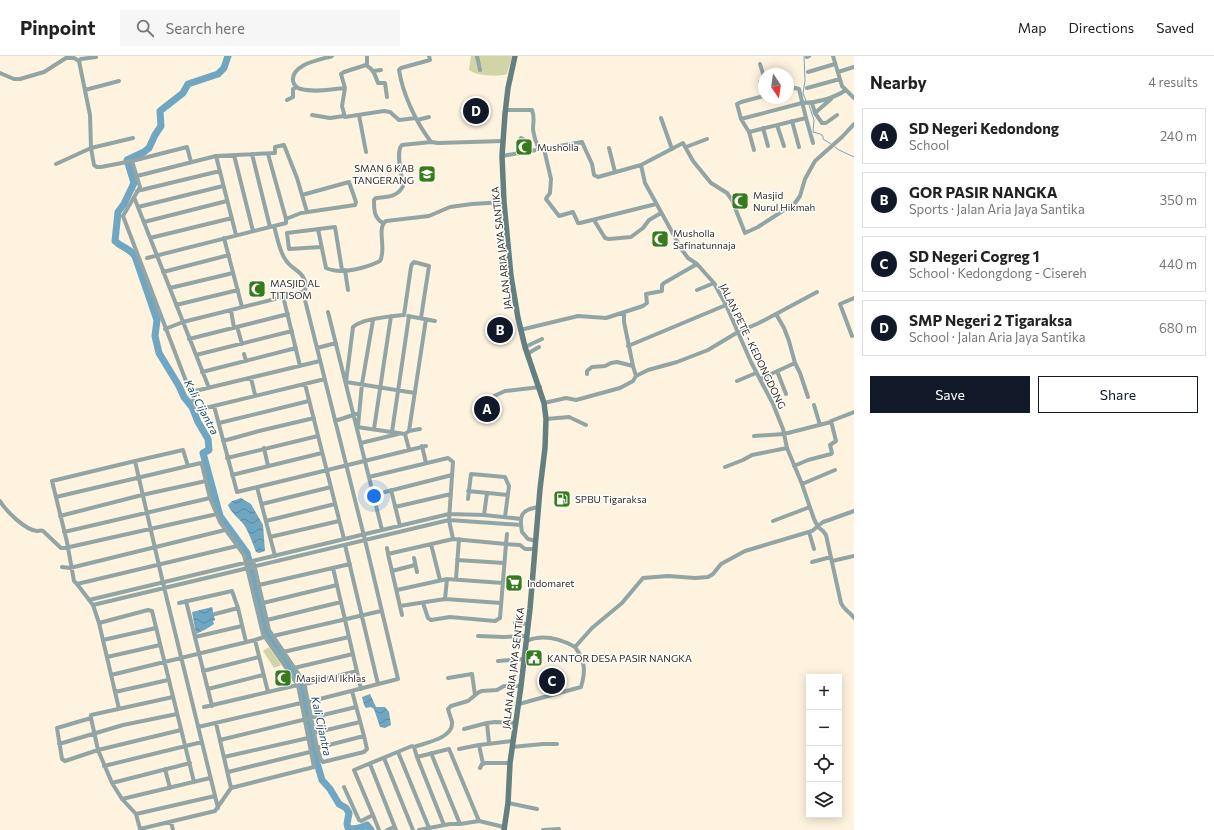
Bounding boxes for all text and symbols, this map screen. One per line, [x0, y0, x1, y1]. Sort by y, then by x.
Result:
search box [120, 10, 400, 46]
text: Pinpoint [20, 16, 96, 39]
icon: search [134, 17, 156, 39]
text: Search here [166, 19, 245, 37]
text: Map [1018, 19, 1047, 36]
text: Directions [1069, 19, 1134, 36]
text: Saved [1156, 19, 1194, 36]
north arrow [758, 68, 794, 104]
text: Nearby [870, 72, 927, 93]
text: 4 results [1148, 74, 1198, 90]
pin: D [463, 96, 489, 126]
text: SD Negeri Kedondong [909, 119, 1059, 137]
text: A [879, 128, 889, 144]
text: 240 m [1160, 128, 1197, 144]
mosque icon: Musholla [514, 137, 534, 157]
text: School [909, 137, 949, 153]
place label: Musholla [537, 141, 579, 153]
place label: SMAN 6 KAB TANGERANG [352, 162, 415, 186]
school or university icon: SMAN 6 KAB TANGERANG [417, 164, 437, 184]
text: GOR PASIR NANGKA [909, 183, 1057, 201]
street label: JALAN ARIA JAYA SANTIKA [489, 186, 513, 310]
place label: Masjid Nurul Hikmah [753, 189, 815, 213]
mosque icon: Masjid Nurul Hikmah [730, 191, 750, 211]
text: B [880, 192, 888, 208]
text: 350 m [1160, 192, 1197, 208]
text: Sports · Jalan Aria Jaya Santika [909, 201, 1085, 217]
place label: Musholla Safinatunnaja [673, 227, 736, 251]
mosque icon: Musholla Safinatunnaja [650, 229, 670, 249]
text: SD Negeri Cogreg 1 [909, 247, 1039, 265]
text: C [880, 256, 888, 272]
text: 440 m [1159, 256, 1197, 272]
text: School · Kedongdong - Cisereh [909, 265, 1087, 281]
place label: MASJID AL TITISOM [270, 277, 320, 301]
mosque icon: MASJID AL TITISOM [247, 279, 267, 299]
street label: JALAN PETE - KEDONGDONG [717, 281, 789, 411]
text: SMP Negeri 2 Tigaraksa [909, 311, 1072, 329]
pin: B [487, 315, 513, 345]
text: D [879, 320, 889, 336]
text: 680 m [1159, 320, 1197, 336]
text: School · Jalan Aria Jaya Santika [909, 329, 1086, 345]
button: Save [870, 376, 1030, 413]
button: Share [1038, 376, 1198, 413]
water label: Kali Cijantra [182, 377, 222, 437]
pin: A [474, 394, 500, 424]
your location [364, 486, 384, 506]
fuel station icon: SPBU Tigaraksa [552, 489, 572, 509]
place label: SPBU Tigaraksa [575, 493, 647, 505]
supermarket icon: Indomaret [504, 573, 524, 593]
place label: Indomaret [527, 577, 574, 589]
street label: JALAN ARIA JAYA SENTIKA [500, 606, 526, 730]
public building icon: KANTOR DESA PASIR NANGKA [524, 648, 544, 668]
place label: KANTOR DESA PASIR NANGKA [547, 652, 692, 664]
pin: C [539, 666, 565, 696]
mosque icon: Masjid Al Ikhlas [273, 668, 293, 688]
place label: Masjid Al Ikhlas [296, 672, 366, 684]
map controls [806, 674, 842, 818]
button: + [806, 674, 842, 710]
water label: Kali Cijantra [309, 695, 335, 757]
button: − [806, 710, 842, 746]
button: locate [806, 746, 842, 782]
button: layers [806, 782, 842, 818]

